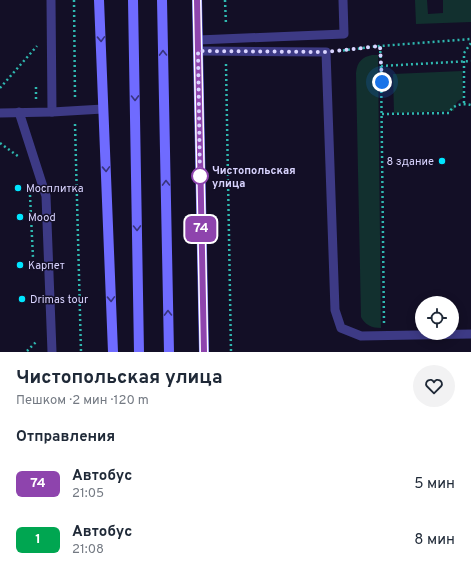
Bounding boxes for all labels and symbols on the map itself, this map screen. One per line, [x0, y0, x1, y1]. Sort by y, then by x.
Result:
one-way arrow [97, 36, 105, 42]
one-way arrow [159, 50, 168, 56]
your location [372, 72, 392, 92]
one-way arrow [130, 95, 139, 101]
place label: 8 здание [386, 155, 434, 169]
marker: 8 здание [437, 156, 447, 166]
place label: Чистопольская улица [212, 164, 296, 191]
one-way arrow [101, 166, 110, 172]
marker: Чистопольская улица [191, 167, 209, 185]
one-way arrow [162, 180, 170, 186]
place label: Мосплитка [26, 182, 84, 196]
marker: Мосплитка [13, 183, 23, 193]
place label: Mood [28, 211, 56, 225]
marker: Mood [15, 212, 25, 222]
line badge: 74 [183, 216, 219, 242]
one-way arrow [132, 225, 141, 231]
place label: Карпет [28, 259, 65, 273]
marker: Карпет [15, 260, 25, 270]
place label: Drimas tour [30, 293, 89, 307]
marker: Drimas tour [17, 294, 27, 304]
one-way arrow [106, 296, 115, 302]
one-way arrow [164, 310, 172, 316]

